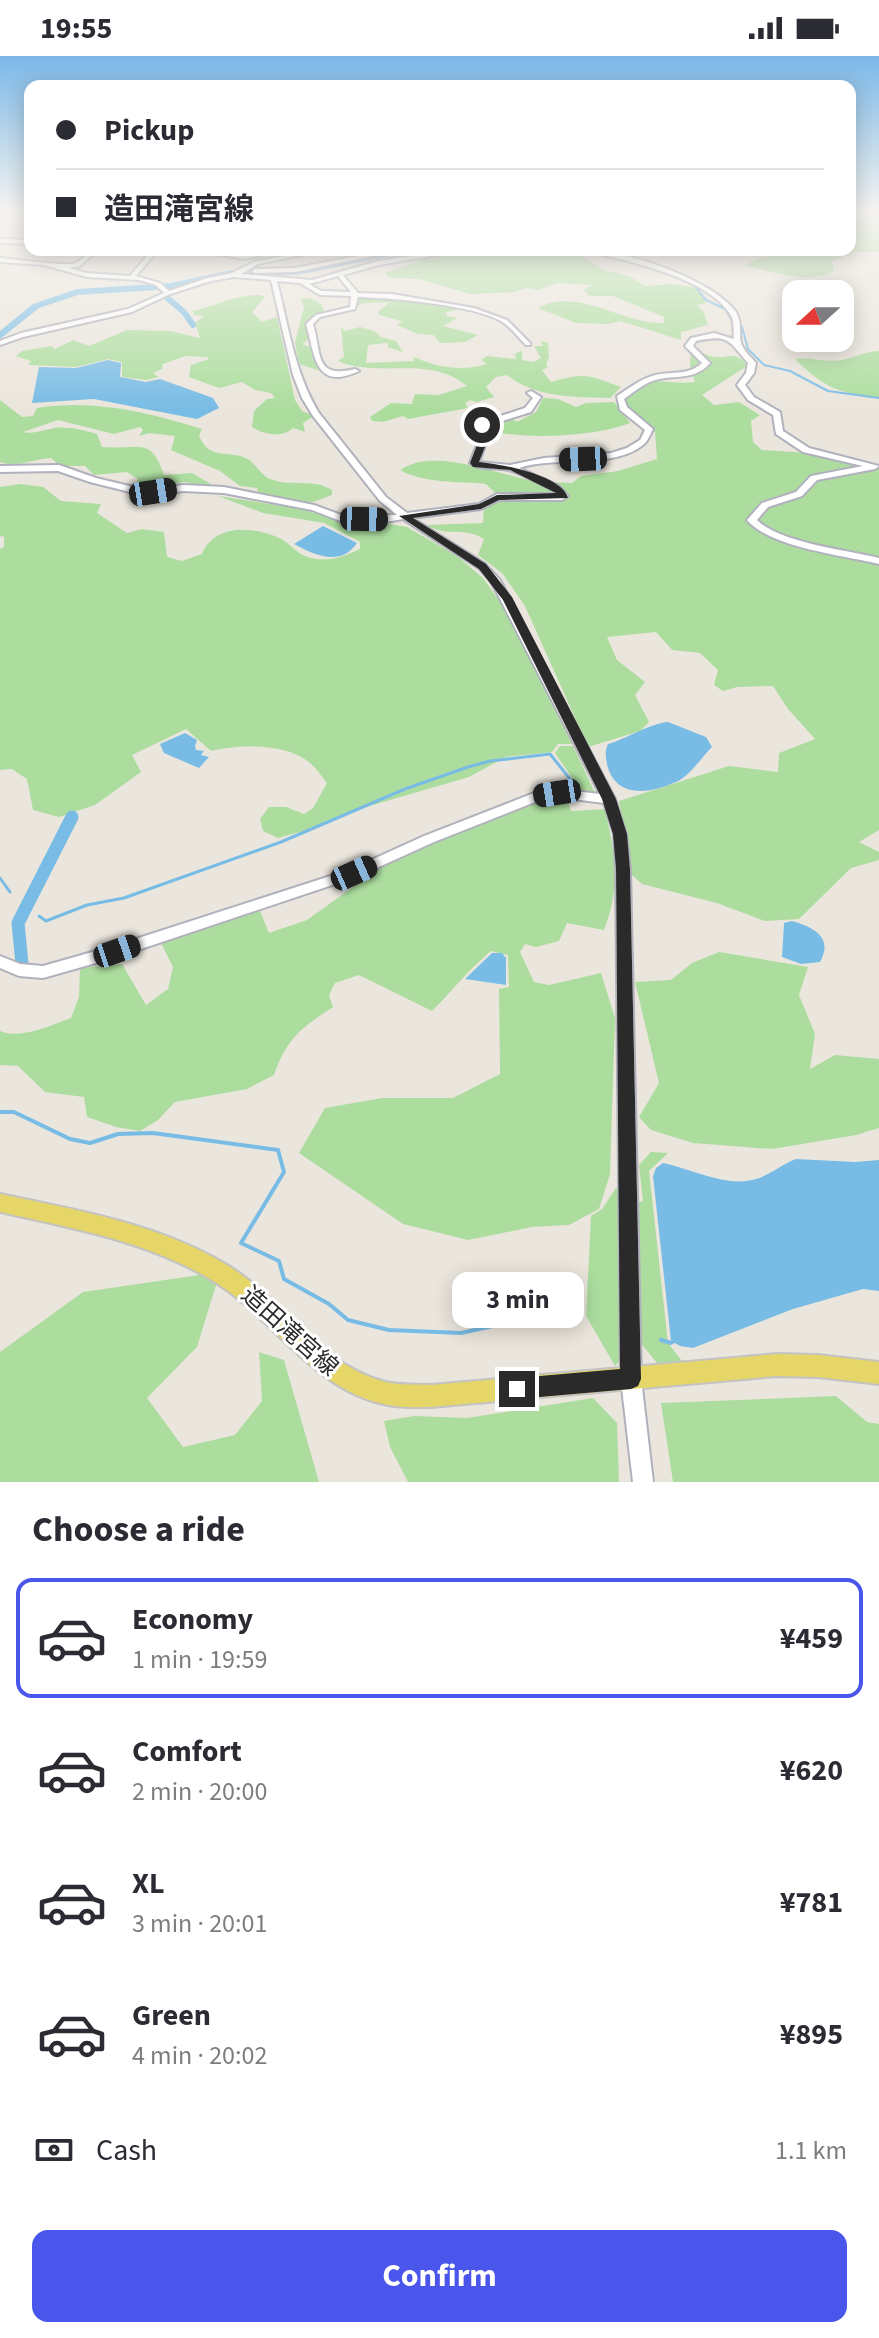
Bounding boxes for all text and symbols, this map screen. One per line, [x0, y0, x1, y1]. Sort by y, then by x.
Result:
text: 19:55 [40, 7, 112, 50]
text: Pickup [104, 109, 194, 152]
text: 造田滝宮線 [104, 188, 254, 231]
north arrow [782, 280, 854, 352]
map controls [782, 280, 854, 352]
route start [464, 407, 500, 443]
car [559, 446, 607, 472]
car [127, 476, 179, 508]
car [340, 507, 388, 531]
car [531, 777, 583, 809]
car [327, 852, 381, 894]
car [90, 932, 144, 970]
callout: 3 min [451, 1273, 583, 1329]
street label: 造田滝宮線 [233, 1278, 346, 1385]
text: 3 min [486, 1281, 550, 1318]
route end [499, 1371, 535, 1407]
text: Choose a ride [32, 1504, 245, 1555]
text: Economy [132, 1598, 253, 1641]
icon: car [36, 1602, 108, 1674]
text: ¥459 [780, 1617, 843, 1660]
text: 1 min · 19:59 [132, 1641, 267, 1678]
text: Comfort [132, 1730, 242, 1773]
icon: car [36, 1734, 108, 1806]
text: ¥620 [780, 1749, 843, 1792]
text: 2 min · 20:00 [132, 1773, 267, 1810]
text: XL [132, 1862, 165, 1905]
icon: car [36, 1866, 108, 1938]
text: ¥781 [780, 1881, 843, 1924]
text: 3 min · 20:01 [132, 1905, 267, 1942]
text: Green [132, 1994, 211, 2037]
icon: car [36, 1998, 108, 2070]
text: ¥895 [780, 2013, 843, 2056]
text: 4 min · 20:02 [132, 2037, 267, 2074]
icon: cash [32, 2128, 76, 2172]
text: Cash [96, 2129, 157, 2172]
text: 1.1 km [775, 2132, 847, 2169]
button: Confirm [32, 2230, 847, 2322]

